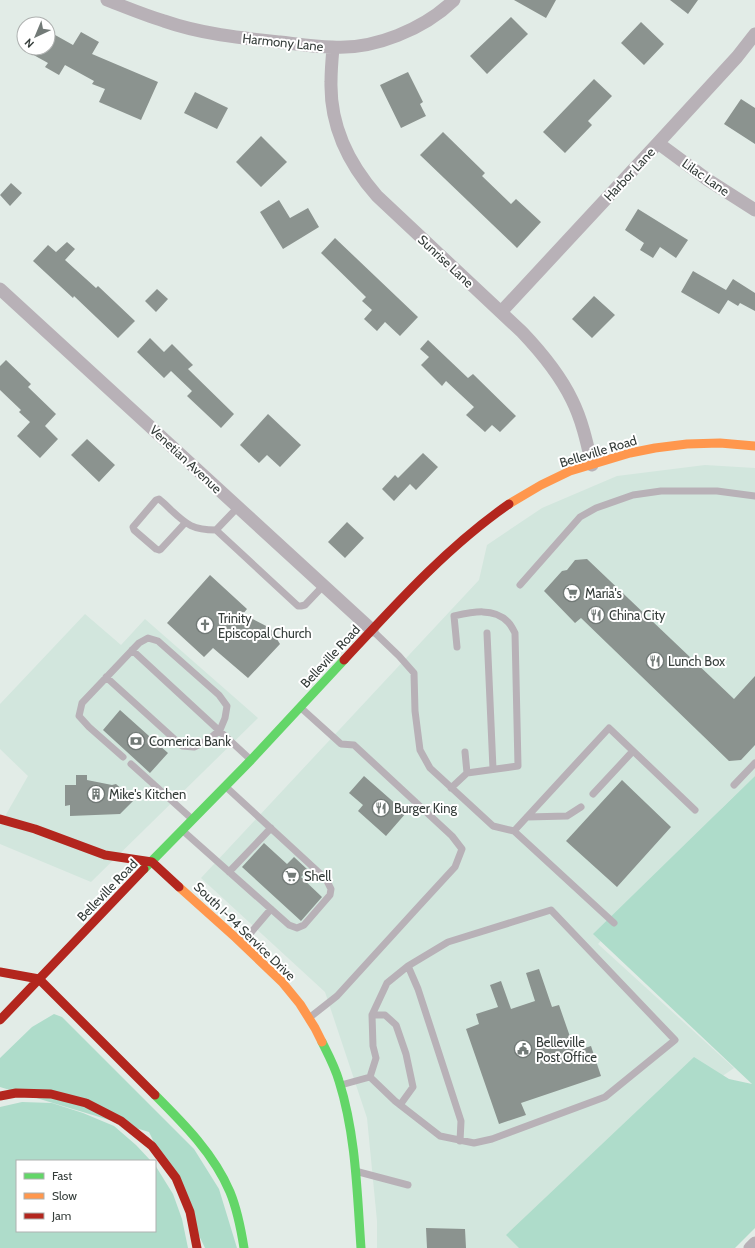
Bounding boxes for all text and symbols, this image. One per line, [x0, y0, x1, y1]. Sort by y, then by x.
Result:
north arrow [16, 16, 56, 56]
street label: Harmony Lane [242, 30, 325, 54]
text: N [21, 35, 37, 51]
street label: Harbor Lane [600, 144, 658, 204]
street label: Lilac Lane [679, 155, 733, 199]
street label: Sunrise Lane [415, 231, 477, 291]
street label: Venetian Avenue [147, 422, 226, 497]
street label: Belleville Road [557, 432, 639, 470]
supermarket icon: Maria's [562, 583, 582, 603]
place label: Maria's [585, 585, 623, 601]
restaurant icon: China City [586, 605, 606, 625]
place label: China City [609, 607, 666, 623]
place label: Trinity Episcopal Church [218, 610, 312, 641]
church icon: Trinity Episcopal Church [195, 615, 215, 635]
street label: Belleville Road [297, 621, 363, 691]
restaurant icon: Lunch Box [645, 651, 665, 671]
place label: Lunch Box [668, 653, 726, 669]
bank icon: Comerica Bank [126, 731, 146, 751]
place label: Comerica Bank [149, 733, 231, 749]
building icon: Mike's Kitchen [86, 784, 106, 804]
place label: Mike's Kitchen [109, 786, 186, 802]
restaurant icon: Burger King [371, 798, 391, 818]
place label: Burger King [394, 800, 457, 816]
street label: Belleville Road [73, 856, 141, 924]
supermarket icon: Shell [281, 866, 301, 886]
place label: Shell [304, 868, 331, 884]
street label: South I-94 Service Drive [191, 878, 299, 984]
place label: Belleville Post Office [536, 1034, 597, 1065]
public building icon: Belleville Post Office [513, 1039, 533, 1059]
legend [16, 1160, 156, 1232]
text: Fast [52, 1168, 72, 1183]
text: Slow [52, 1188, 77, 1203]
text: Jam [51, 1208, 71, 1223]

